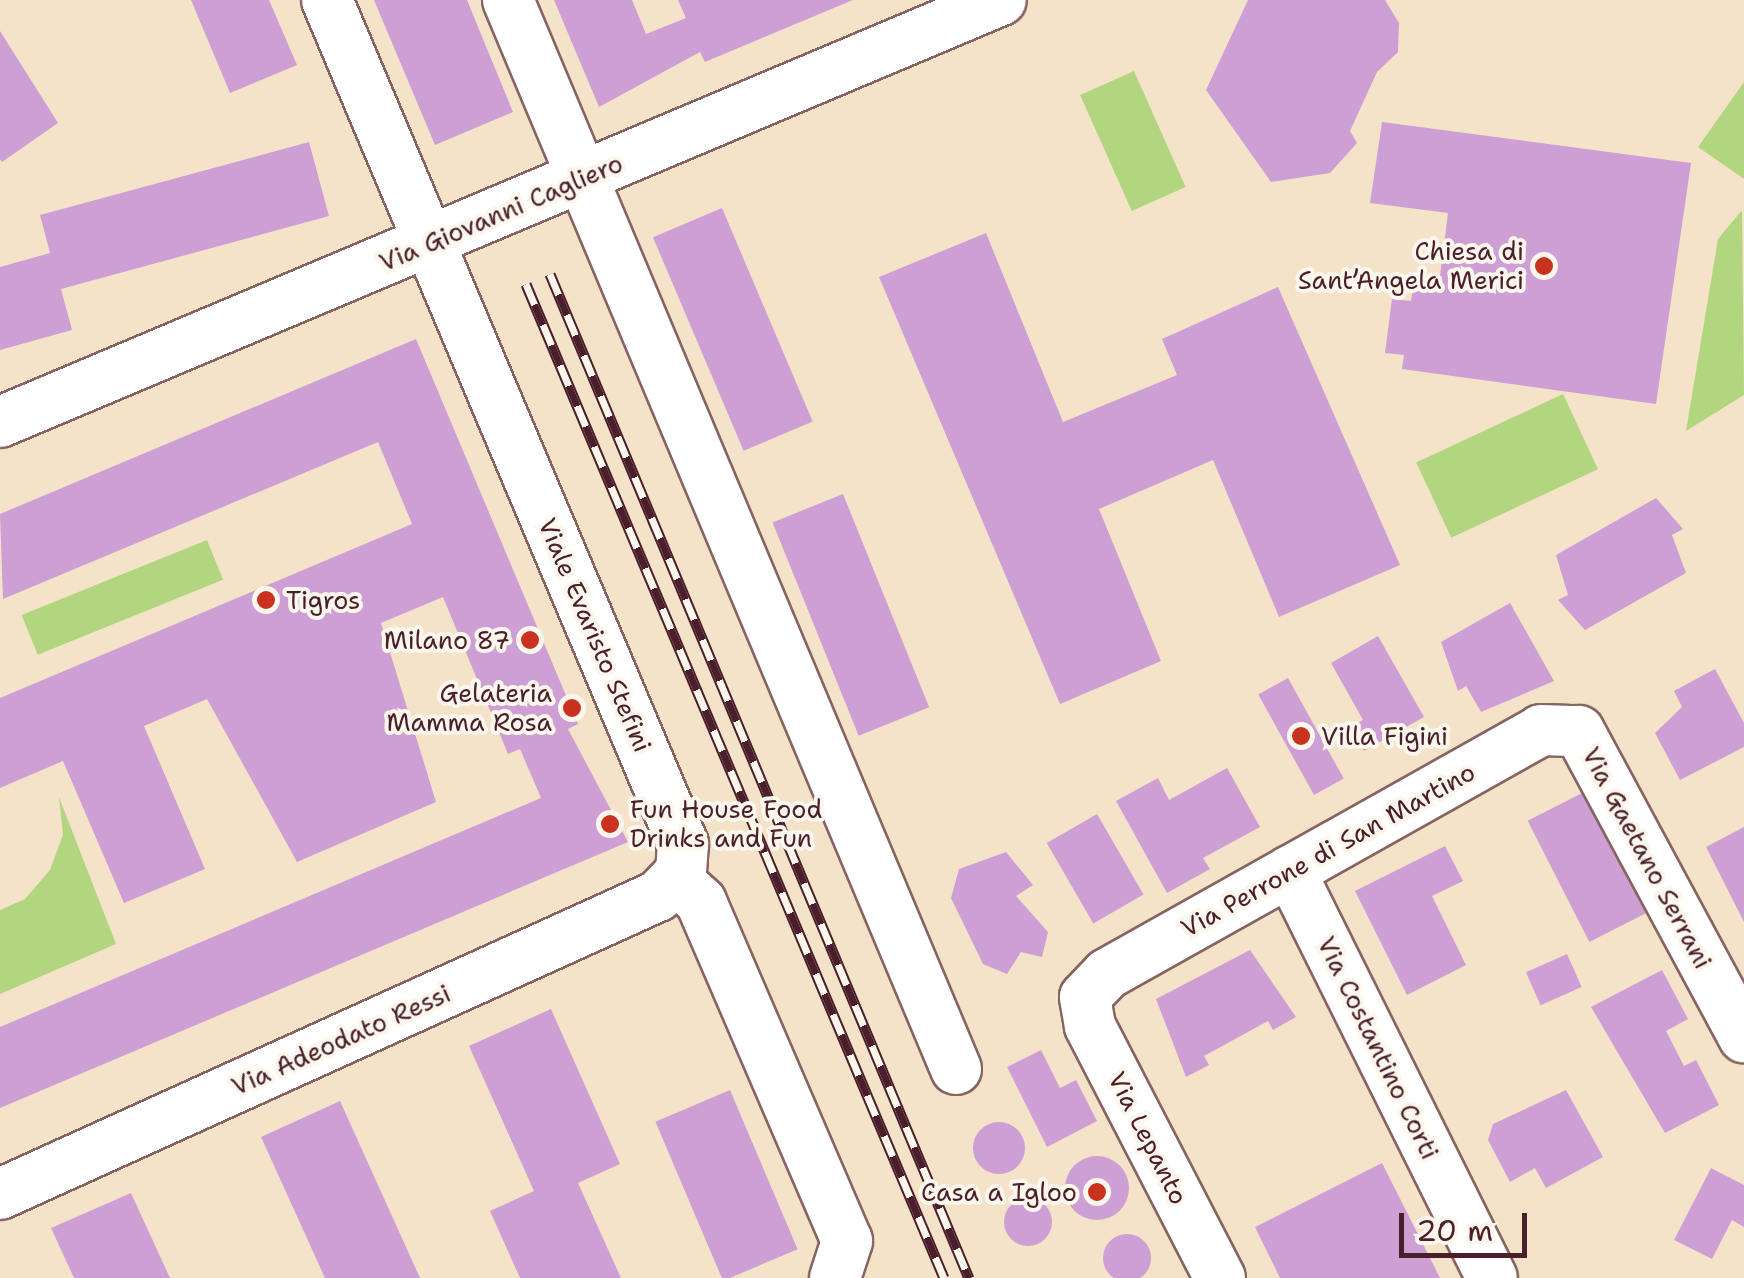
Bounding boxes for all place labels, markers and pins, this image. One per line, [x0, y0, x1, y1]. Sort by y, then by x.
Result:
place label: Chiesa di Sant’Angela Merici [1298, 237, 1524, 296]
marker: Chiesa di Sant’Angela Merici [1533, 255, 1555, 277]
place label: Tigros [286, 585, 360, 615]
marker: Tigros [255, 589, 277, 611]
place label: Milano 87 [384, 625, 510, 655]
marker: Milano 87 [519, 629, 541, 651]
place label: Gelateria Mamma Rosa [387, 679, 552, 738]
marker: Gelateria Mamma Rosa [561, 697, 583, 719]
place label: Villa Figini [1321, 721, 1448, 751]
marker: Villa Figini [1290, 725, 1312, 747]
place label: Fun House Food Drinks and Fun [630, 795, 822, 854]
marker: Fun House Food Drinks and Fun [599, 813, 621, 835]
place label: Casa a Igloo [921, 1177, 1077, 1207]
marker: Casa a Igloo [1086, 1181, 1108, 1203]

